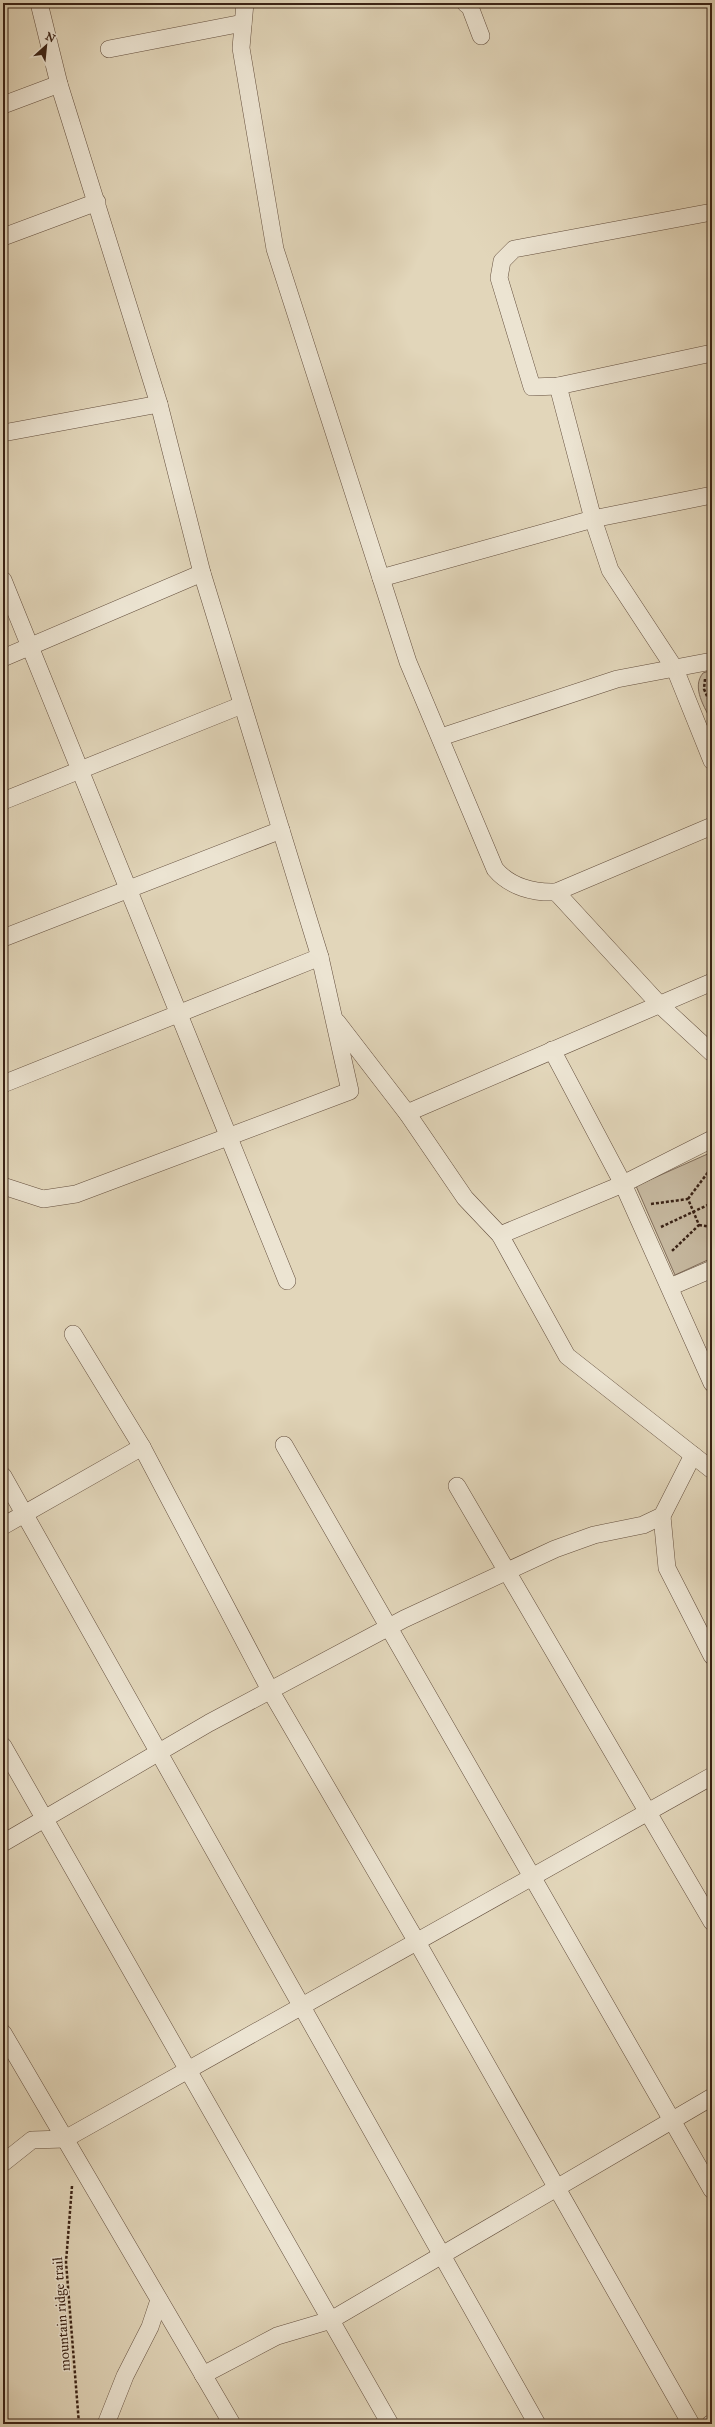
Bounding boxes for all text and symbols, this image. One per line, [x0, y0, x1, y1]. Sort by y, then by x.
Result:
north arrow [26, 26, 66, 66]
text: N [43, 30, 58, 46]
street label: mountain ridge trail [49, 2256, 74, 2372]

